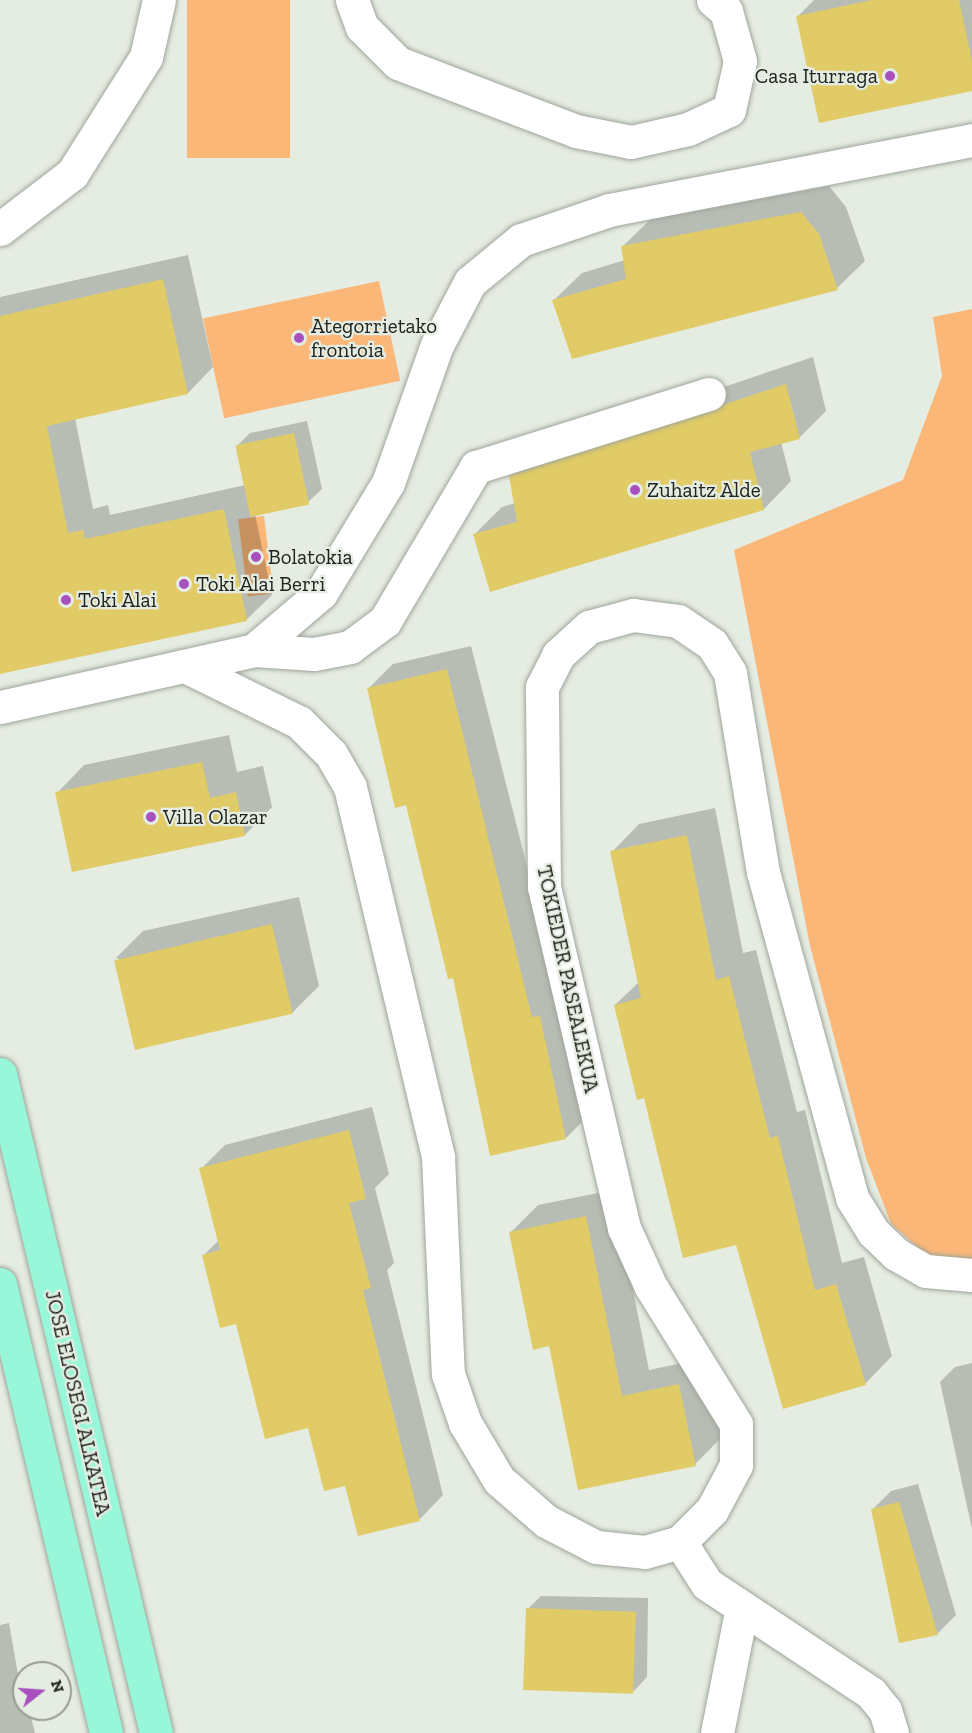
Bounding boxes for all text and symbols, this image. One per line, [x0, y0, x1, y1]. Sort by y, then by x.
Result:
place label: Casa Iturraga [755, 63, 878, 89]
marker: Casa Iturraga [883, 69, 897, 83]
place label: Ategorrietako frontoia [311, 313, 437, 363]
marker: Ategorrietako frontoia [292, 331, 306, 345]
place label: Zuhaitz Alde [647, 477, 761, 503]
marker: Zuhaitz Alde [628, 483, 642, 497]
place label: Bolatokia [268, 544, 353, 570]
marker: Bolatokia [249, 550, 263, 564]
place label: Toki Alai Berri [196, 571, 326, 597]
marker: Toki Alai Berri [177, 577, 191, 591]
place label: Toki Alai [78, 587, 157, 613]
marker: Toki Alai [59, 593, 73, 607]
place label: Villa Olazar [163, 804, 268, 830]
marker: Villa Olazar [144, 810, 158, 824]
street label: TOKIEDER PASEALEKUA [532, 863, 604, 1095]
street label: JOSE ELOSEGI ALKATEA [40, 1287, 116, 1519]
north arrow [12, 1661, 72, 1721]
text: N [47, 1678, 69, 1695]

